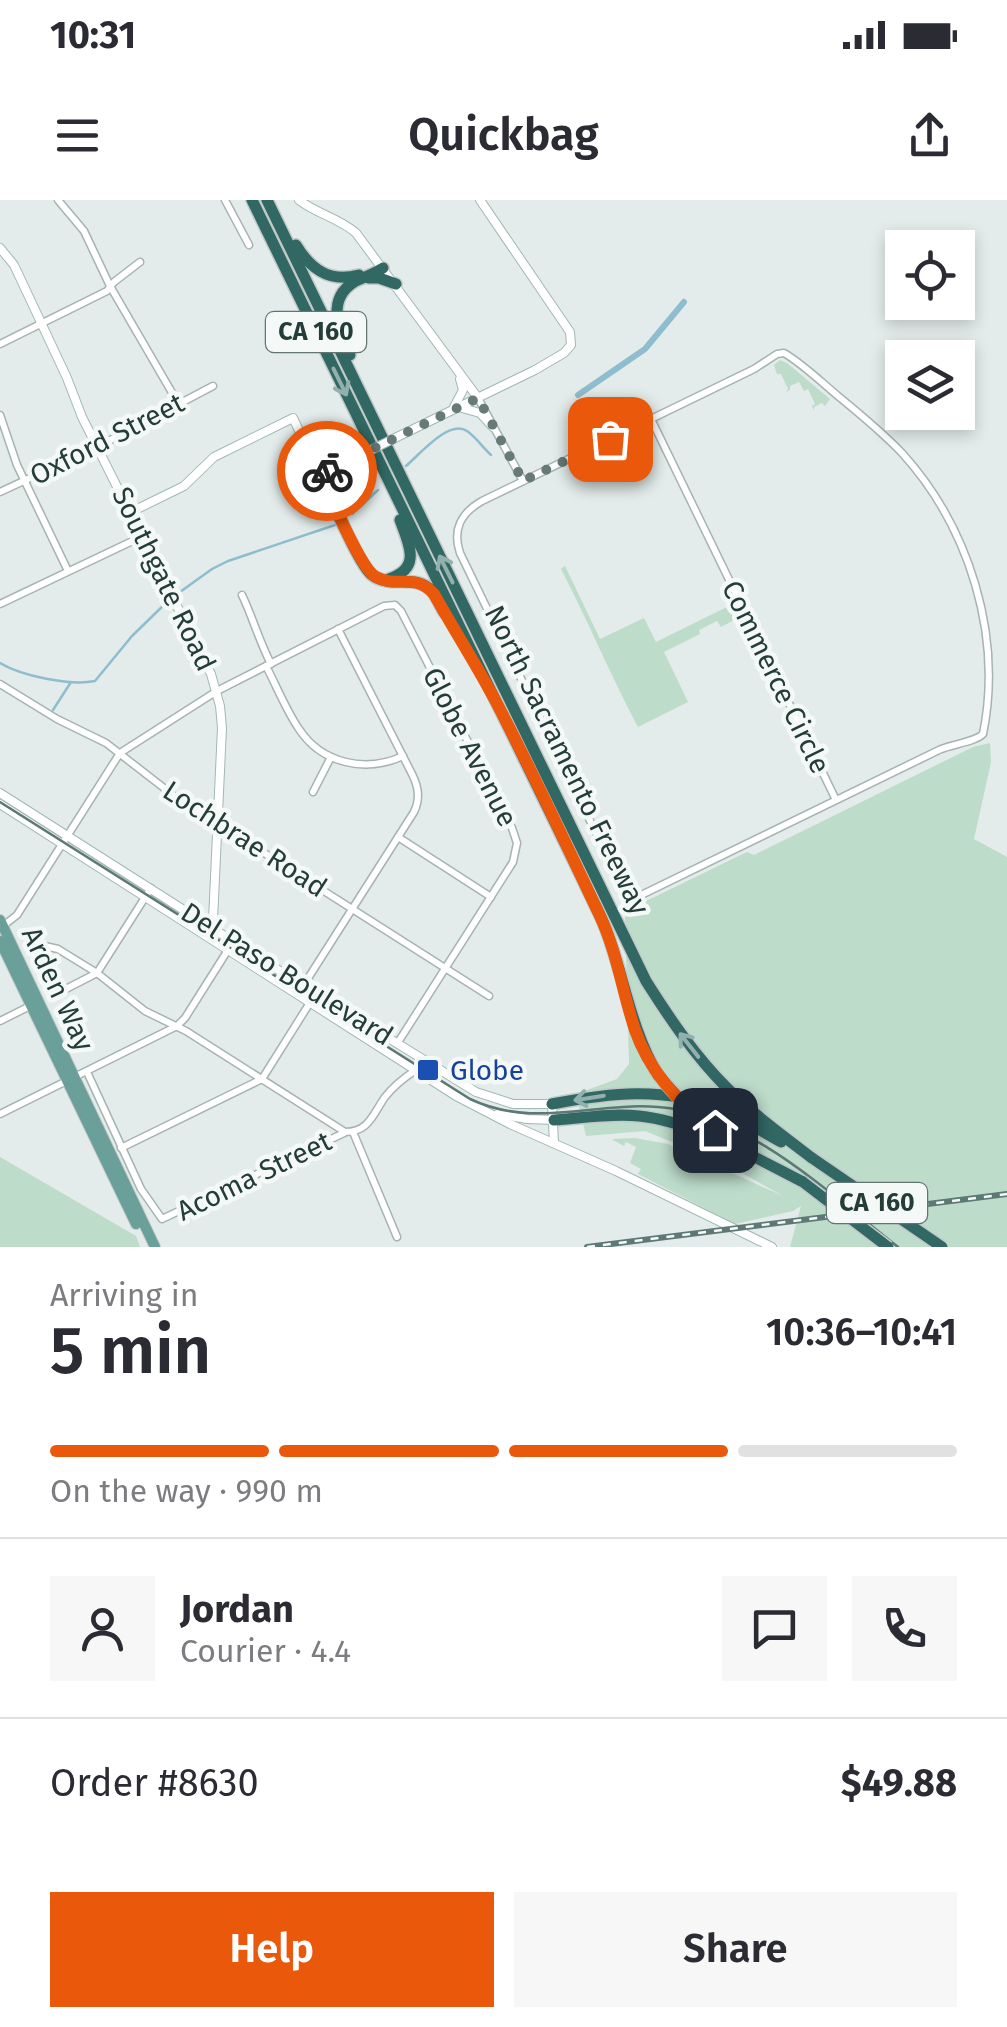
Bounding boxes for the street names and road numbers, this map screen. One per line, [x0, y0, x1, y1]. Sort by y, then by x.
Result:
road number: CA 160 [266, 312, 366, 352]
street label: Oxford Street [25, 386, 190, 492]
street label: Southgate Road [105, 482, 223, 676]
street label: Commerce Circle [715, 575, 837, 779]
street label: North Sacramento Freeway [478, 600, 656, 920]
street label: Globe Avenue [416, 662, 524, 832]
street label: Lochbrae Road [157, 774, 333, 904]
street label: Del Paso Boulevard [175, 895, 399, 1053]
street label: Arden Way [15, 922, 101, 1056]
street label: Acoma Street [171, 1124, 337, 1228]
road number: CA 160 [827, 1183, 927, 1223]

